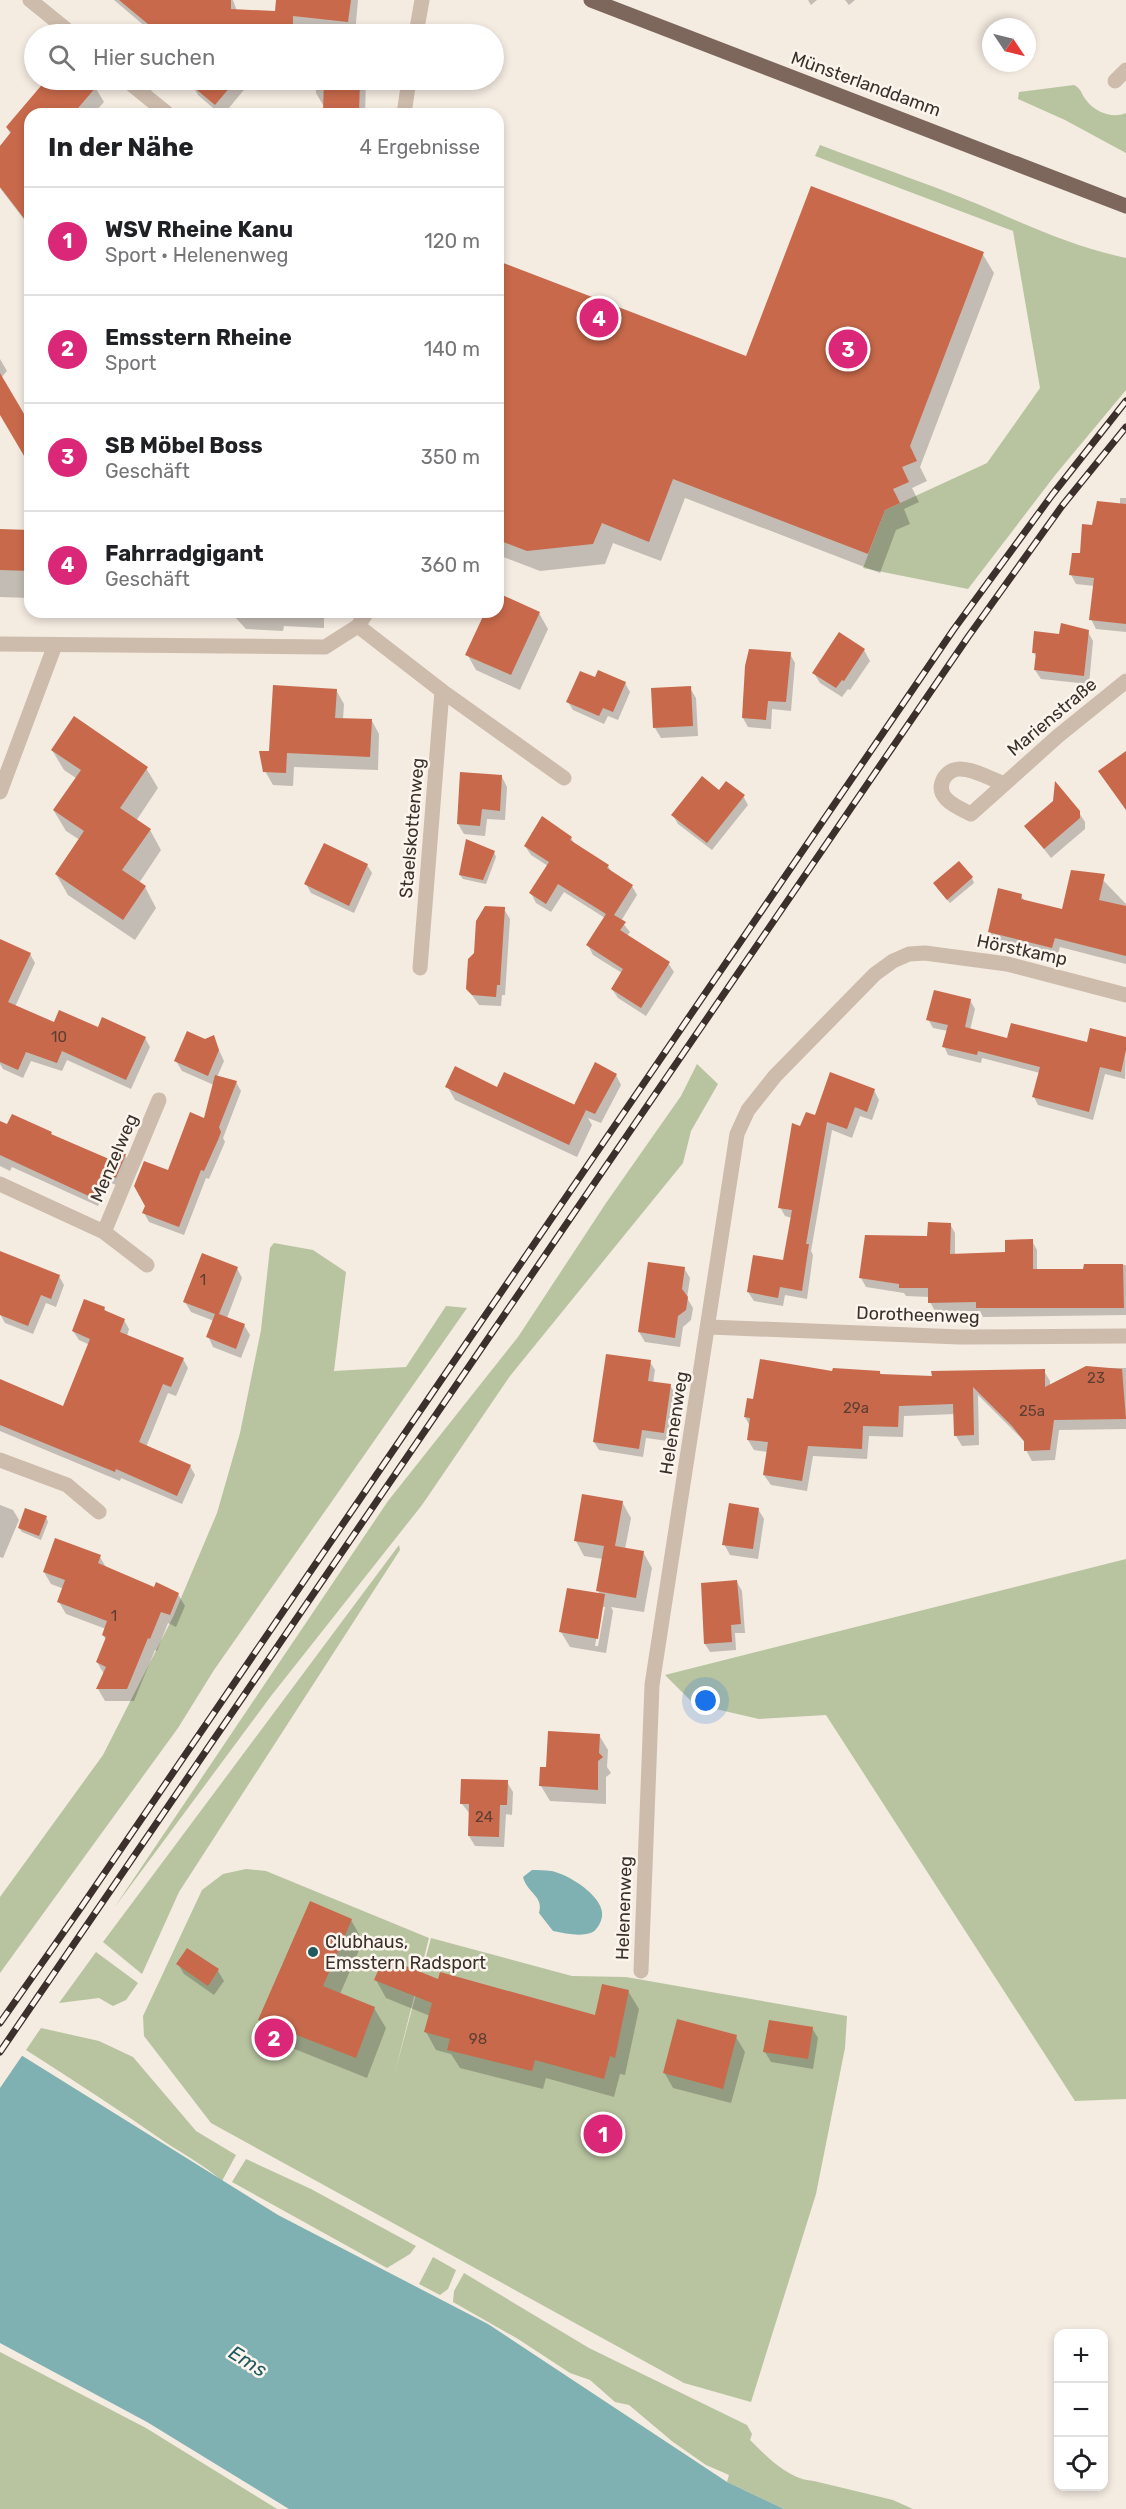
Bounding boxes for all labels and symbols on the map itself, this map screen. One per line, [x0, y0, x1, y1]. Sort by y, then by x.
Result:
north arrow [982, 18, 1036, 72]
street label: Münsterlanddamm [788, 47, 944, 121]
pin: 4 [580, 296, 618, 340]
pin: 3 [828, 326, 868, 372]
street label: Marienstraße [1003, 673, 1101, 761]
street label: Staelskottenweg [395, 757, 429, 899]
street label: Hörstkamp [975, 930, 1069, 970]
house number: 10 [51, 1028, 67, 1046]
street label: Menzelweg [86, 1111, 142, 1205]
house number: 1 [200, 1271, 206, 1289]
street label: Dorotheenweg [856, 1302, 980, 1328]
house number: 23 [1087, 1369, 1105, 1387]
street label: Helenenweg [655, 1370, 693, 1476]
house number: 29a [843, 1399, 869, 1417]
house number: 25a [1019, 1402, 1045, 1420]
house number: 1 [111, 1607, 117, 1625]
your location [691, 1686, 720, 1715]
house number: 24 [475, 1808, 493, 1826]
street label: Helenenweg [611, 1856, 637, 1960]
place label: Clubhaus, Emsstern Radsport [325, 1931, 486, 1974]
marker: Clubhaus, Emsstern Radsport [306, 1945, 320, 1959]
pin: 2 [254, 2016, 294, 2060]
house number: 98 [469, 2030, 487, 2048]
pin: 1 [584, 2112, 622, 2156]
water label: Ems [225, 2340, 271, 2382]

